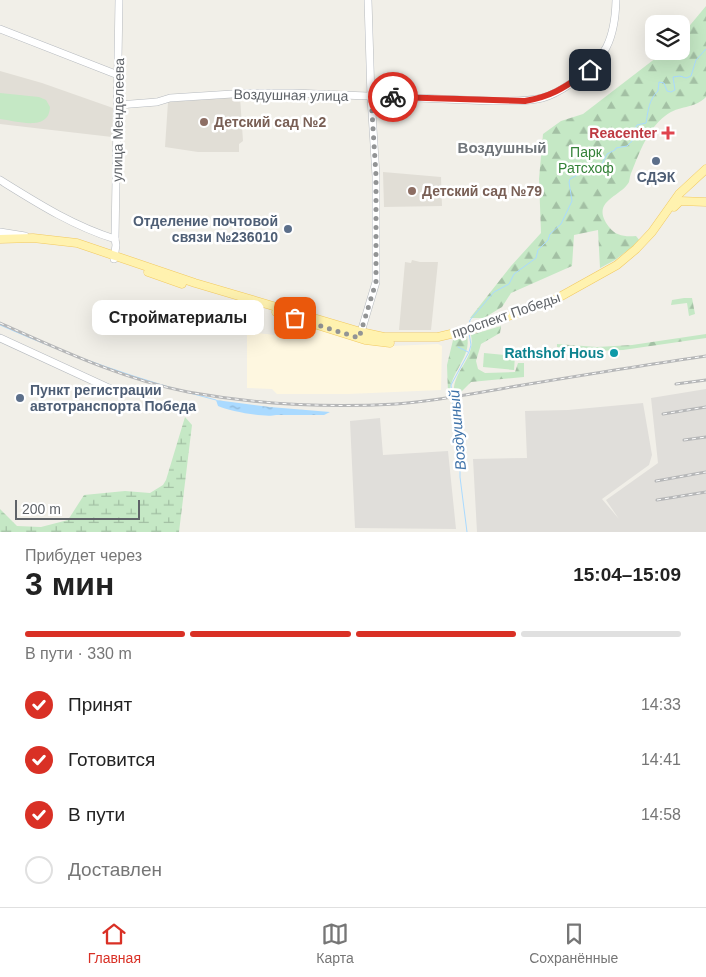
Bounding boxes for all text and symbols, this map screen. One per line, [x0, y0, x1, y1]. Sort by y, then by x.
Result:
map controls [645, 15, 690, 60]
button: layers [645, 15, 690, 60]
pin [569, 49, 611, 91]
icon: home [576, 56, 604, 84]
street label: улица Менделеева [109, 58, 127, 182]
courier [368, 72, 418, 122]
icon: bike [379, 83, 407, 111]
street label: Воздушная улица [233, 86, 349, 104]
place label: Детский сад №2 [214, 114, 326, 130]
marker: Детский сад №2 [198, 116, 210, 128]
place label: Reacenter [589, 125, 658, 141]
marker: Reacenter [661, 126, 675, 140]
district label: Воздушный [458, 139, 546, 156]
park label: Парк Ратсхоф [558, 144, 614, 176]
marker: СДЭК [650, 155, 662, 167]
place label: СДЭК [637, 169, 676, 185]
place label: Детский сад №79 [422, 183, 542, 199]
marker: Детский сад №79 [406, 185, 418, 197]
place label: Отделение почтовой связи №236010 [133, 213, 278, 245]
marker: Отделение почтовой связи №236010 [282, 223, 294, 235]
street label: проспект Победы [450, 289, 562, 341]
pin [274, 297, 316, 339]
callout: Стройматериалы [92, 300, 265, 336]
icon: bag [281, 304, 309, 332]
text: Стройматериалы [109, 309, 247, 326]
place label: Rathshof Hous [504, 345, 604, 361]
marker: Rathshof Hous [608, 347, 620, 359]
place label: Пункт регистрации автотранспорта Победа [30, 382, 196, 414]
water label: Воздушный [445, 388, 469, 471]
marker: Пункт регистрации автотранспорта Победа [14, 392, 26, 404]
scale bar [15, 497, 140, 520]
text: 200 m [22, 501, 61, 517]
text: Прибудет через [25, 547, 142, 564]
text: 15:04–15:09 [573, 564, 681, 585]
text: 3 мин [25, 566, 114, 602]
text: В пути · 330 m [25, 645, 132, 662]
icon: check [25, 691, 53, 719]
text: Принят [68, 694, 132, 715]
text: 14:33 [641, 696, 681, 713]
icon: check [25, 746, 53, 774]
text: Готовится [68, 749, 155, 770]
text: 14:41 [641, 751, 681, 768]
icon: check [25, 801, 53, 829]
text: В пути [68, 804, 125, 825]
text: 14:58 [641, 806, 681, 823]
text: Доставлен [68, 859, 162, 880]
tab: Главная [88, 920, 141, 966]
tab: Карта [316, 920, 354, 966]
tab: Сохранённые [529, 920, 618, 966]

